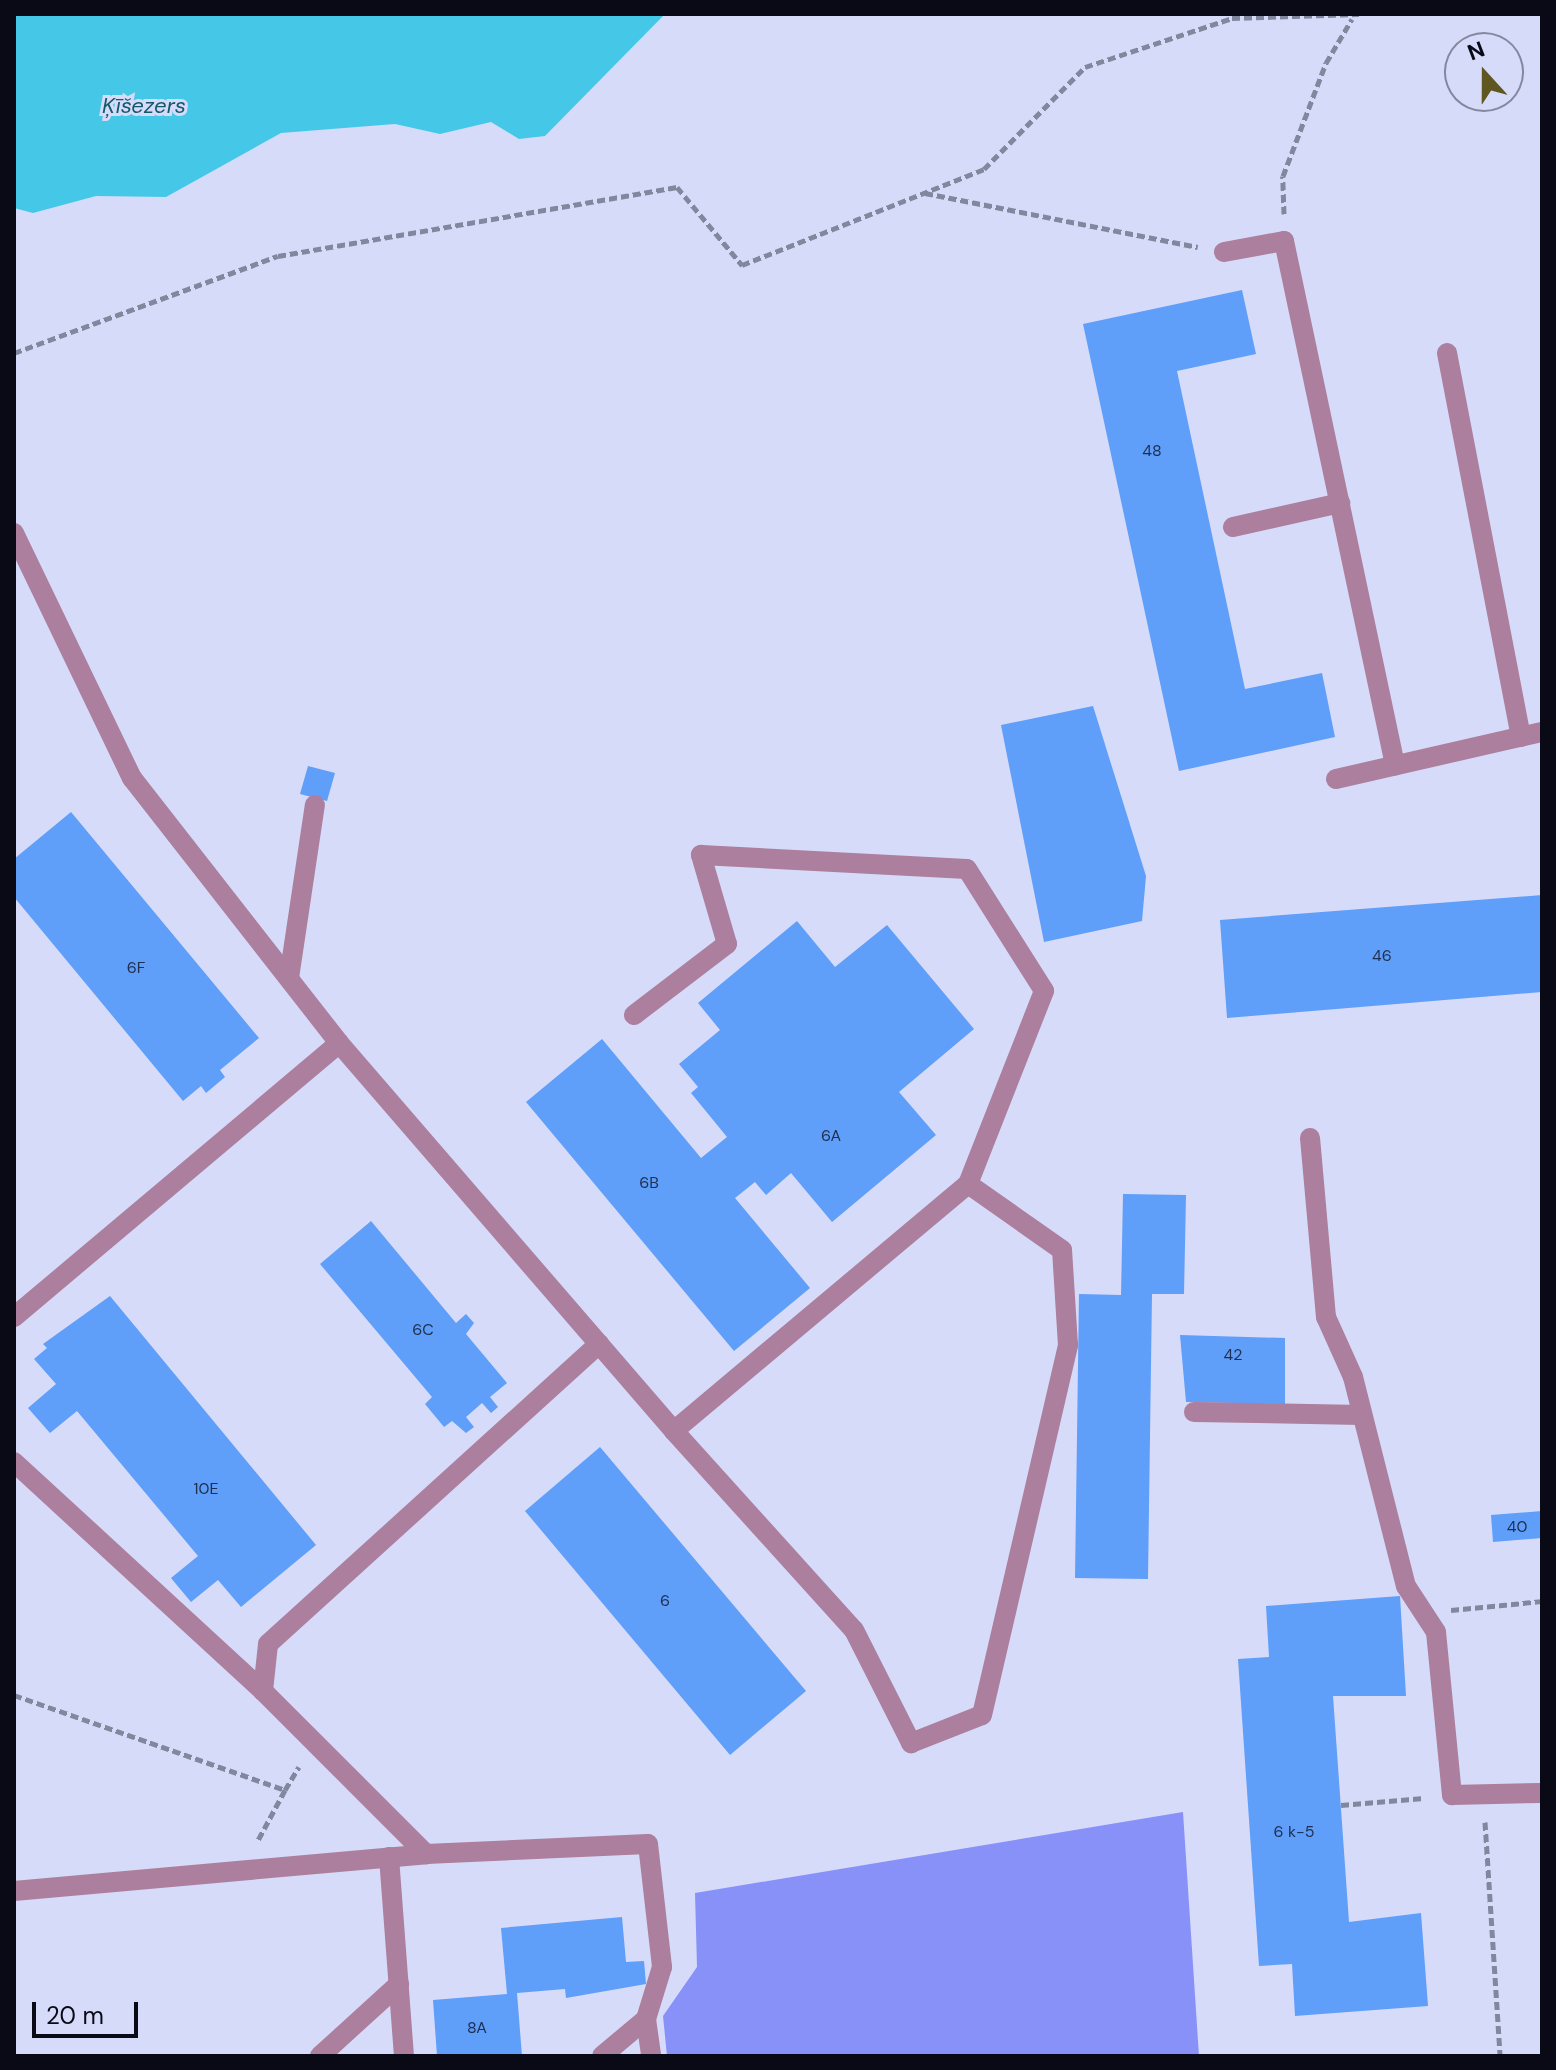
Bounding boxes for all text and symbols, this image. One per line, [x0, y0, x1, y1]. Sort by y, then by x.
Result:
north arrow [1444, 32, 1524, 112]
text: N [1463, 35, 1489, 67]
water label: Ķīšezers [102, 93, 186, 119]
house number: 48 [1142, 441, 1162, 461]
house number: 46 [1372, 946, 1392, 966]
house number: 6F [127, 958, 145, 978]
house number: 6A [821, 1126, 841, 1146]
house number: 6B [639, 1173, 659, 1193]
house number: 6C [412, 1320, 434, 1340]
house number: 42 [1224, 1345, 1242, 1365]
house number: 10E [194, 1479, 218, 1499]
house number: 40 [1507, 1517, 1527, 1537]
house number: 6 [660, 1591, 670, 1611]
house number: 6 k-5 [1274, 1822, 1314, 1842]
scale bar [36, 1986, 142, 2036]
text: 20 m [46, 2000, 104, 2031]
house number: 8A [467, 2018, 487, 2038]

